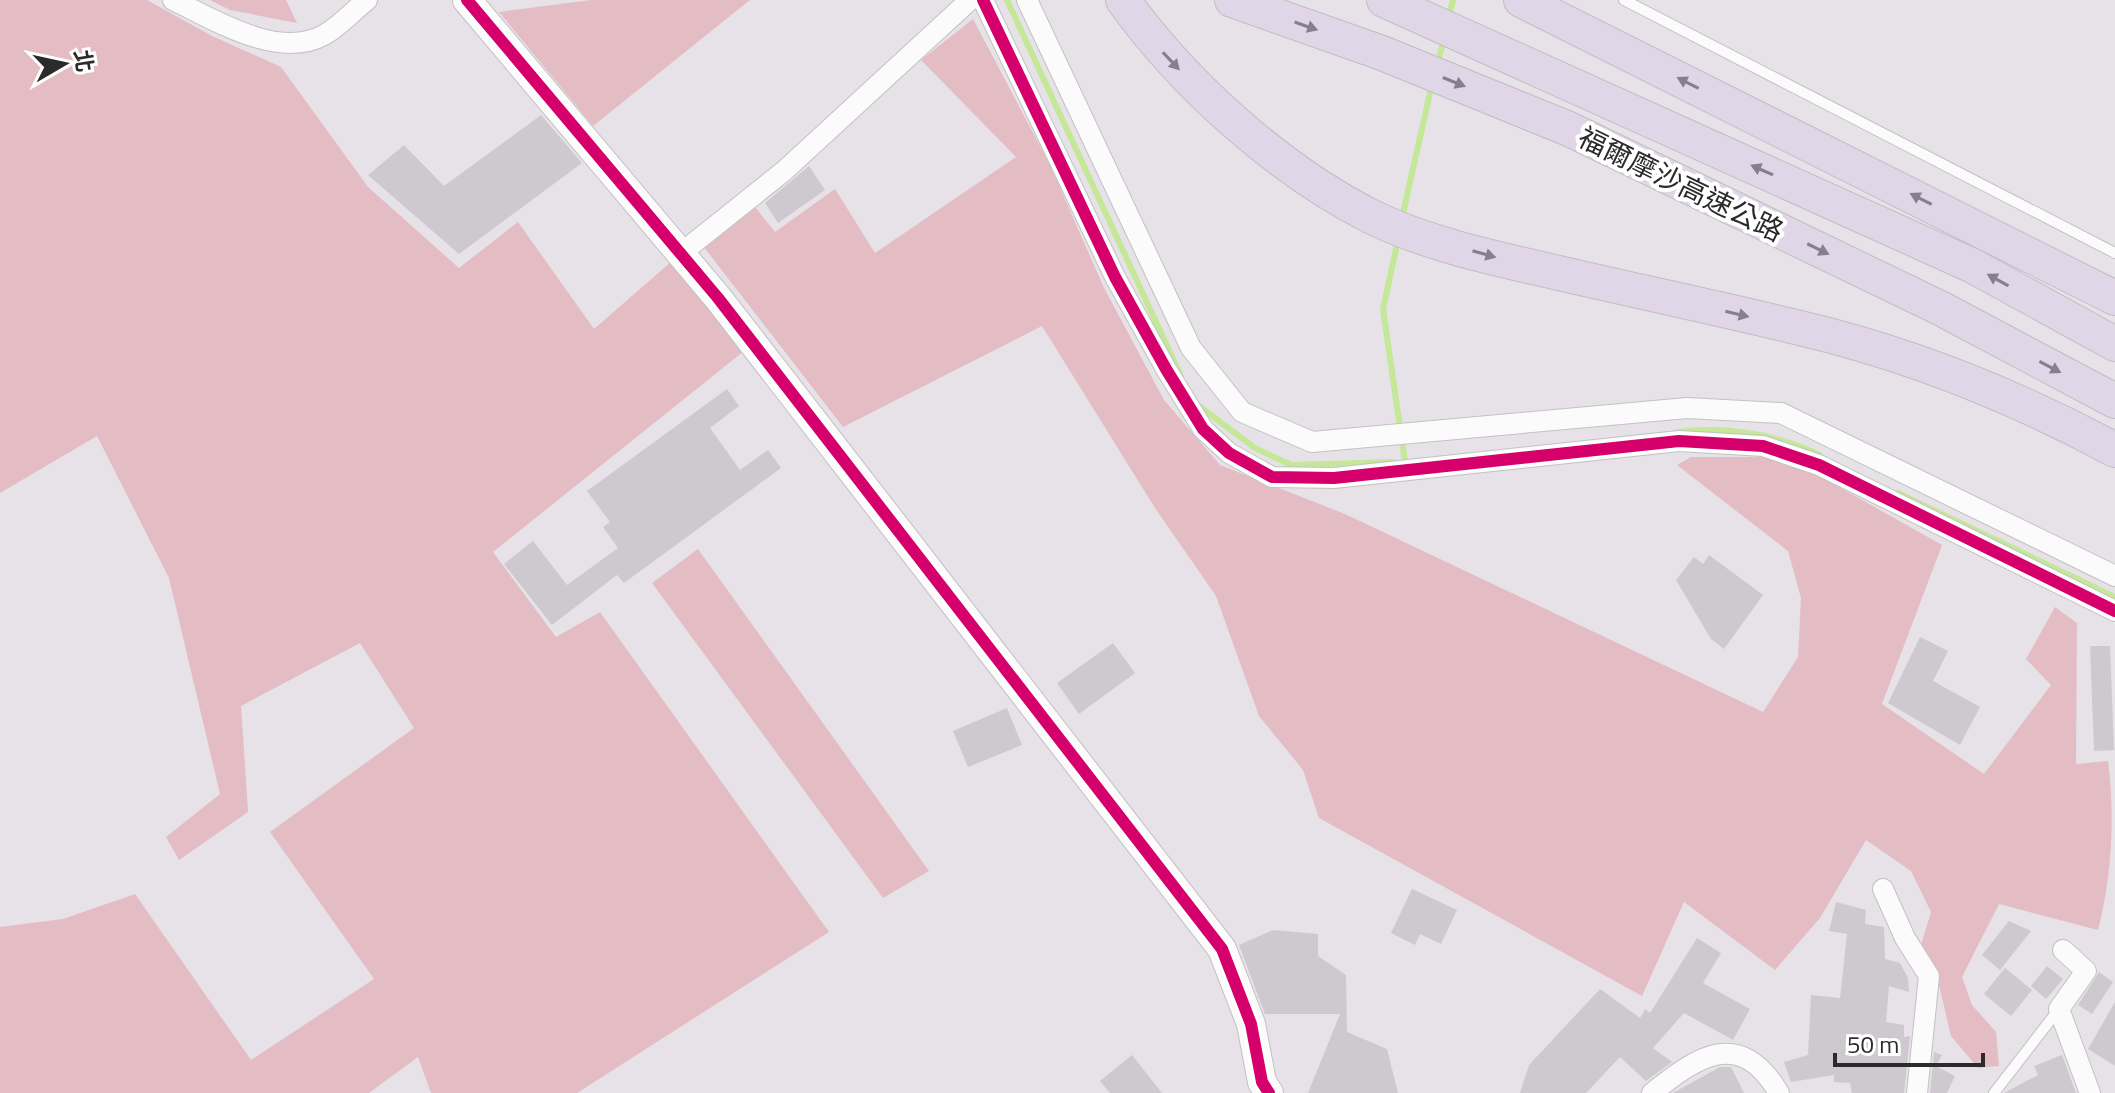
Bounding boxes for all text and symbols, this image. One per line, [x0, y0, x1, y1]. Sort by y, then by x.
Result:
one-way arrow [1294, 20, 1318, 33]
north arrow [24, 24, 104, 104]
text: 北 [65, 47, 102, 74]
one-way arrow [1162, 51, 1180, 70]
one-way arrow [1442, 76, 1466, 89]
one-way arrow [1677, 76, 1700, 89]
street label: 福爾摩沙高速公路 [1571, 115, 1791, 252]
one-way arrow [1750, 164, 1774, 177]
one-way arrow [1909, 192, 1932, 206]
one-way arrow [1806, 242, 1829, 256]
one-way arrow [1471, 249, 1496, 261]
one-way arrow [1986, 273, 2009, 287]
one-way arrow [1724, 308, 1749, 321]
one-way arrow [2038, 360, 2061, 373]
scale bar [1835, 1017, 1983, 1067]
text: 50 m [1847, 1026, 1899, 1062]

